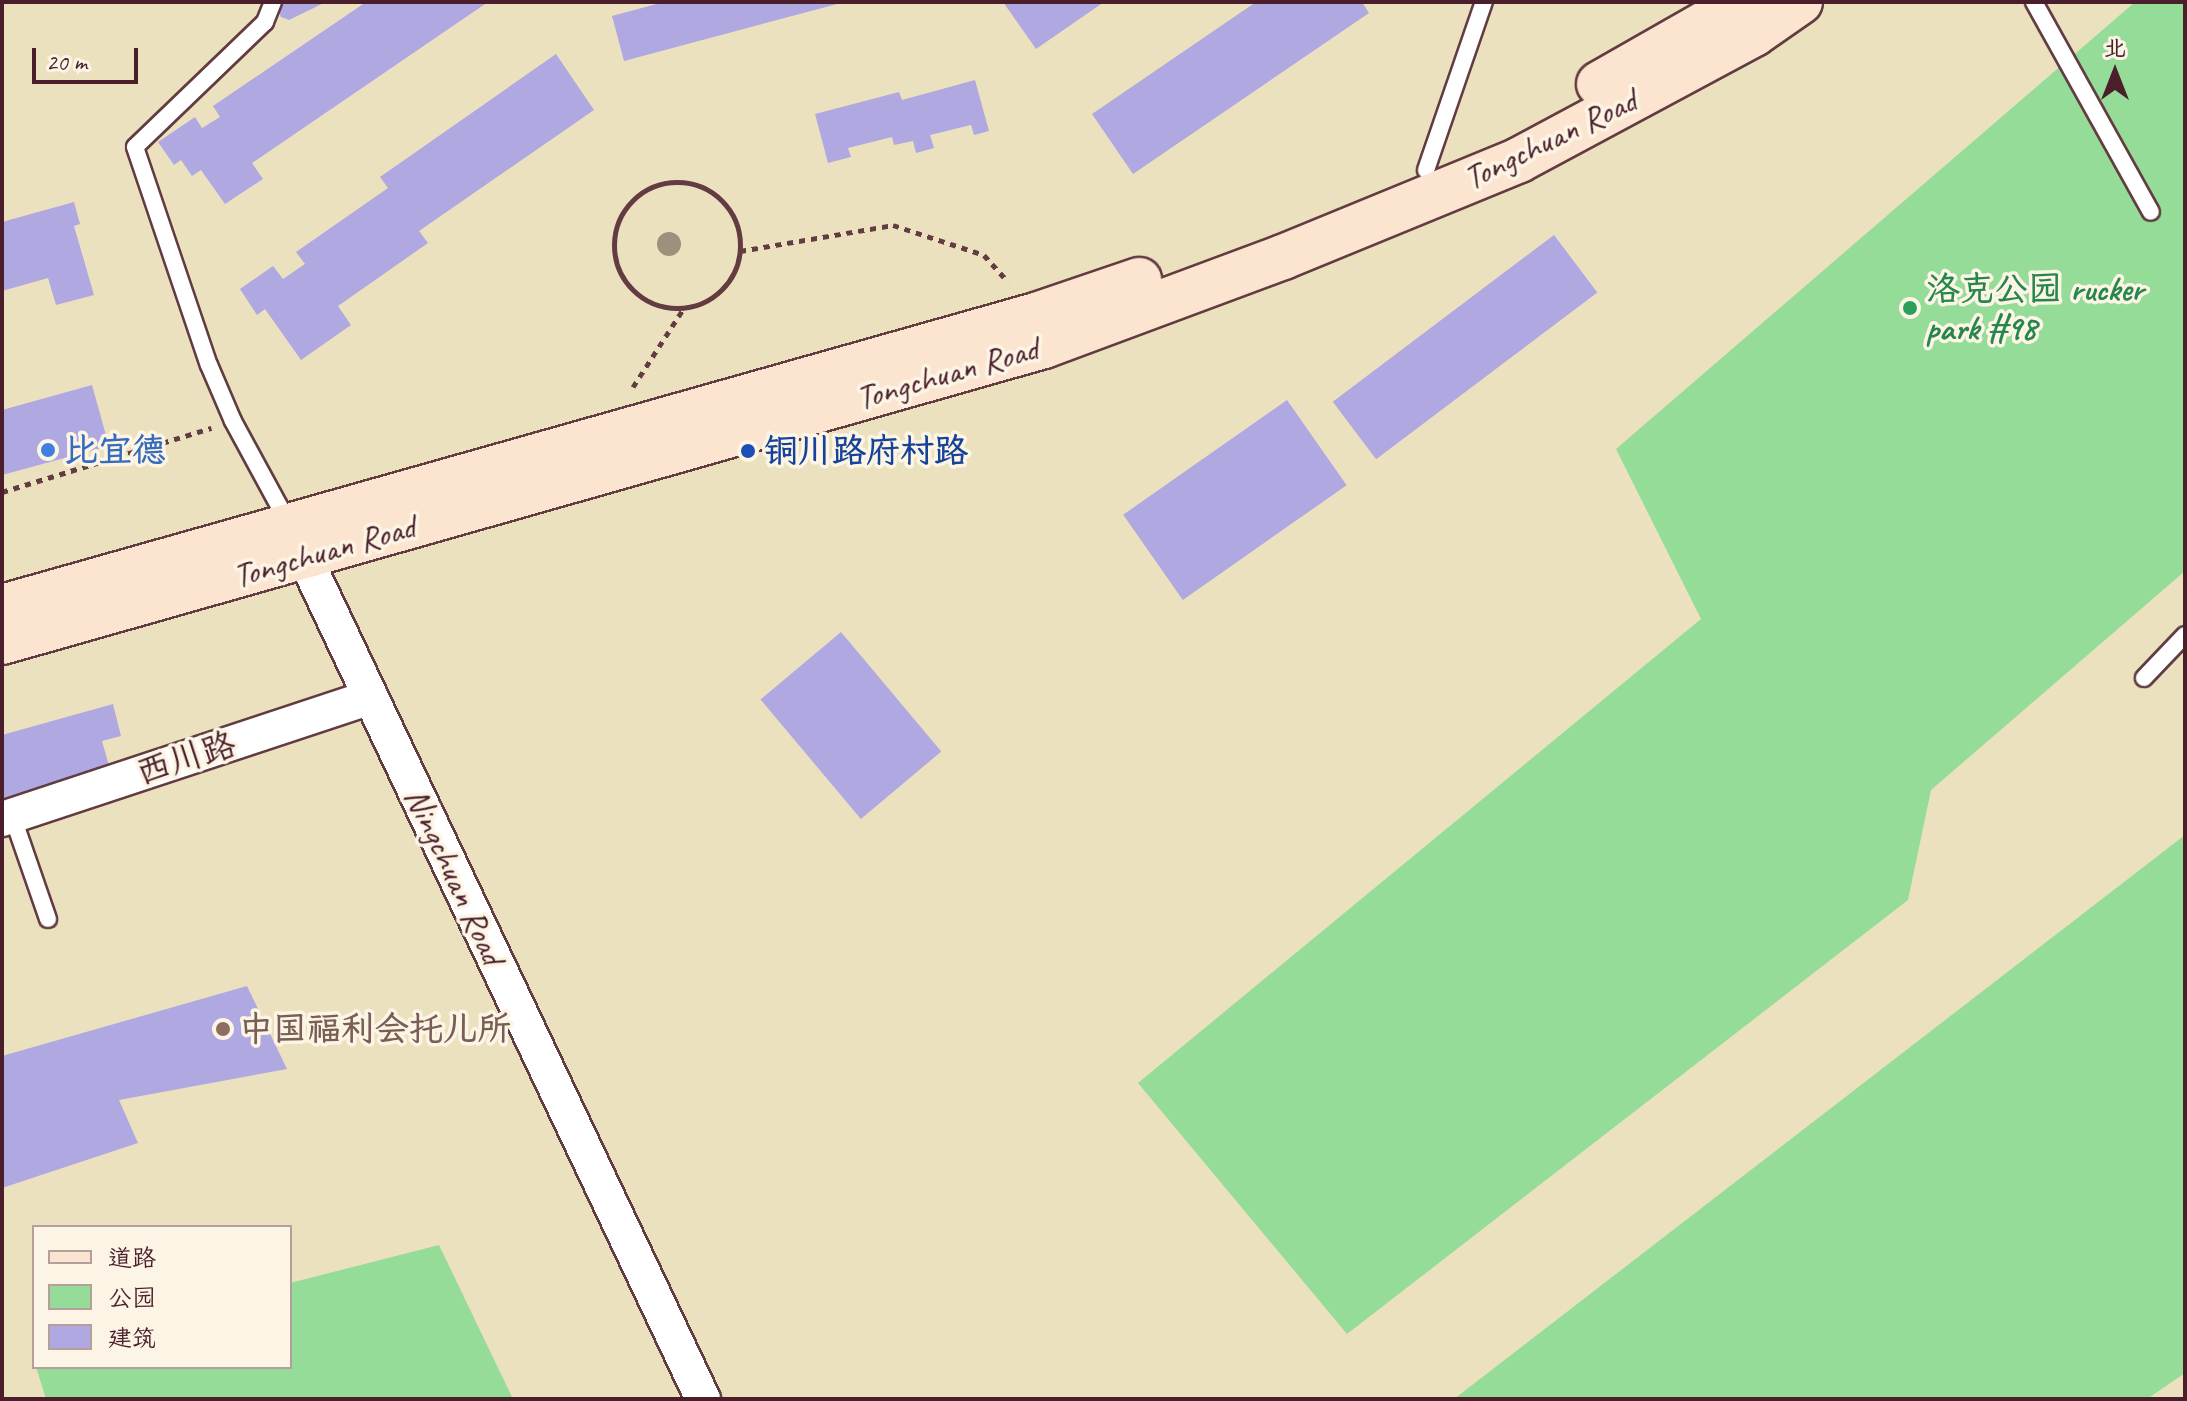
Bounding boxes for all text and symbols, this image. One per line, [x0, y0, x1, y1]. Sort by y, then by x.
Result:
scale bar [36, 32, 142, 82]
north arrow [2075, 32, 2155, 112]
text: 北 [2104, 34, 2126, 62]
text: 20 m [46, 47, 87, 77]
street label: Tongchuan Road [1457, 80, 1643, 198]
place label: 洛克公园 rucker park #98 [1926, 268, 2144, 348]
marker: 洛克公园 rucker park #98 [1901, 299, 1919, 317]
street label: Tongchuan Road [851, 328, 1043, 418]
place label: 比宜德 [64, 430, 166, 470]
place label: 铜川路府村路 [764, 431, 968, 471]
marker: 比宜德 [39, 441, 57, 459]
marker: 铜川路府村路 [739, 442, 757, 460]
street label: Tongchuan Road [228, 506, 420, 596]
street label: 西川路 [131, 723, 241, 793]
street label: Ningchuan Road [396, 781, 514, 971]
place label: 中国福利会托儿所 [239, 1009, 511, 1049]
marker: 中国福利会托儿所 [214, 1020, 232, 1038]
legend [32, 1225, 292, 1369]
text: 道路 [108, 1243, 156, 1273]
text: 公园 [108, 1283, 156, 1313]
text: 建筑 [108, 1323, 156, 1353]

